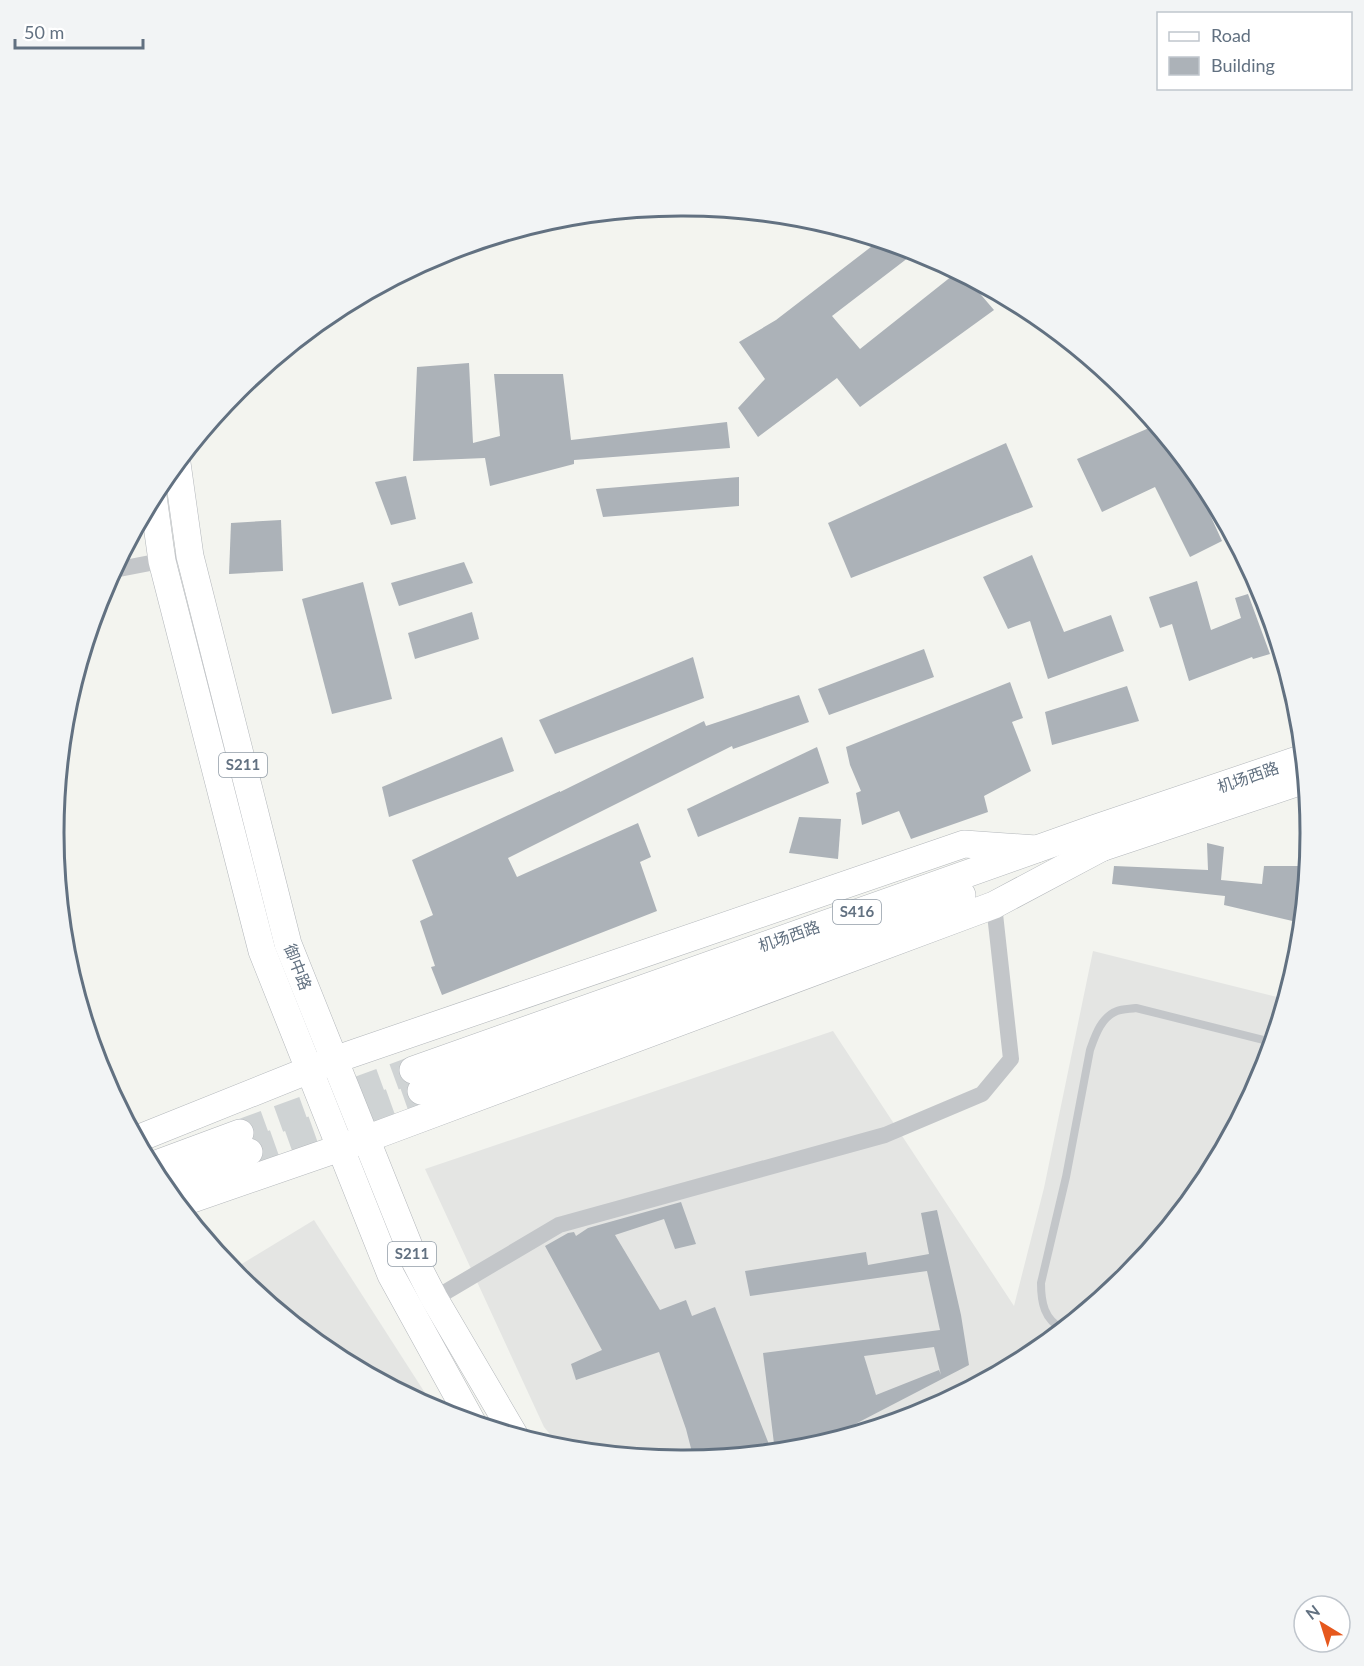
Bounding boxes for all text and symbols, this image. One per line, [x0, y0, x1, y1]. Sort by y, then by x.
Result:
scale bar [15, 12, 142, 50]
legend [1157, 12, 1352, 90]
text: 50 m [24, 21, 64, 43]
text: Road [1211, 24, 1251, 46]
text: Building [1211, 54, 1275, 76]
road number: S211 [219, 753, 267, 777]
street label: 机场西路 [1214, 757, 1281, 796]
road number: S416 [833, 900, 881, 924]
street label: 机场西路 [755, 916, 822, 955]
street label: 御中路 [281, 941, 316, 993]
road number: S211 [388, 1242, 436, 1266]
north arrow [1292, 1594, 1352, 1654]
text: N [1302, 1601, 1323, 1623]

